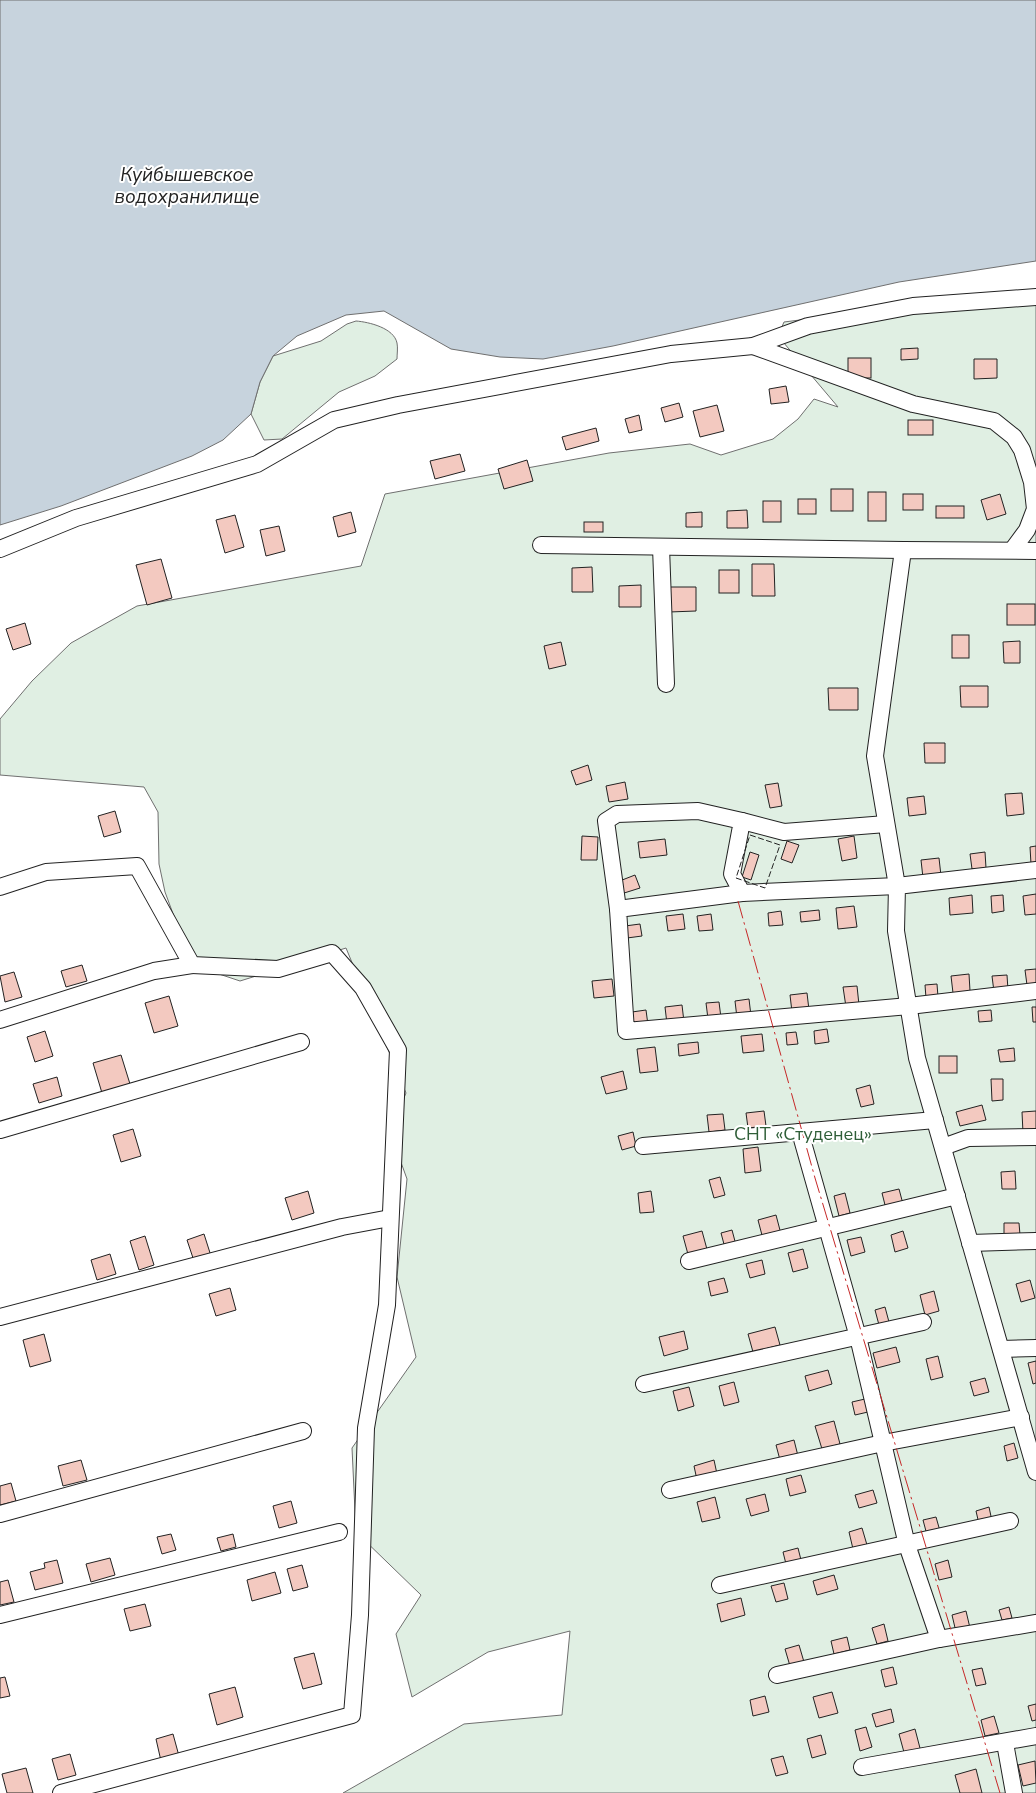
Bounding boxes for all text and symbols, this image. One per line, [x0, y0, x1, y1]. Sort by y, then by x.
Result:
water label: Куйбышевское водохранилище [115, 162, 259, 210]
park label: СНТ «Студенец» [734, 1122, 872, 1146]

